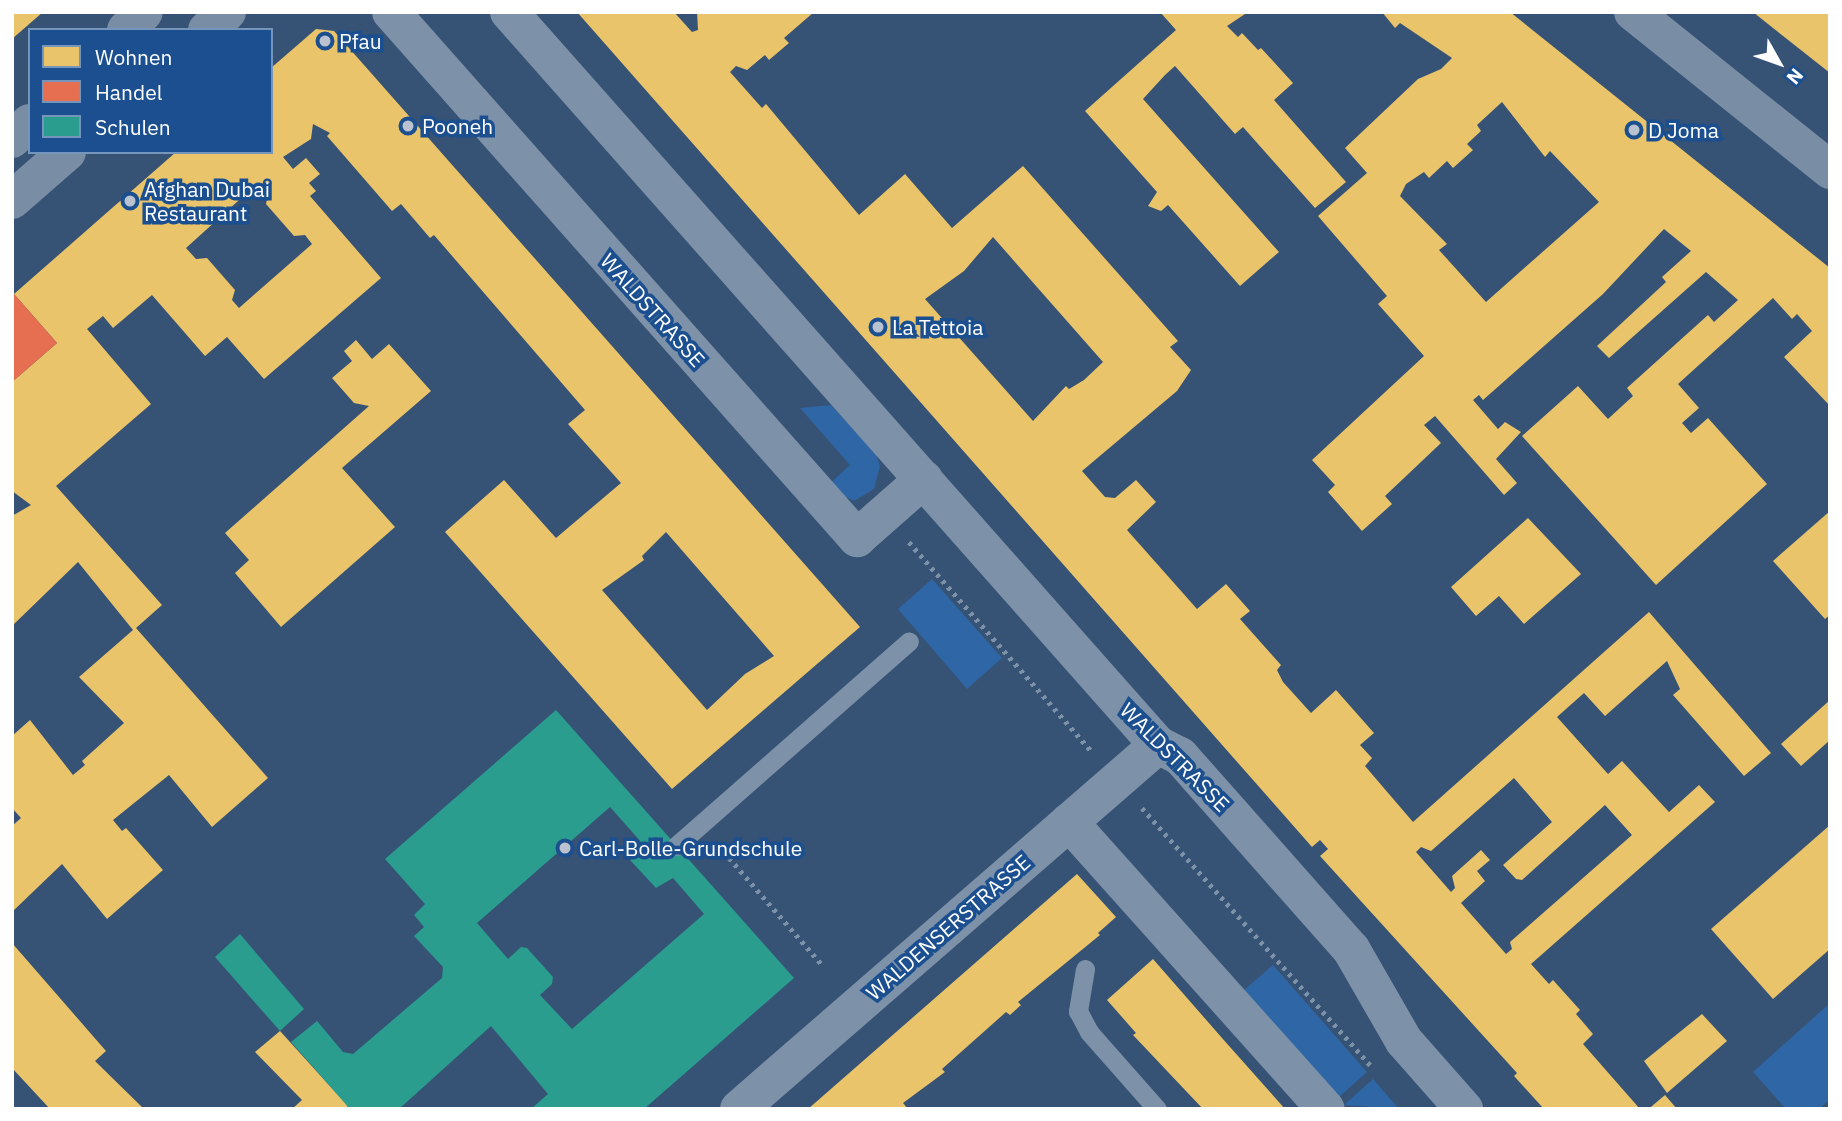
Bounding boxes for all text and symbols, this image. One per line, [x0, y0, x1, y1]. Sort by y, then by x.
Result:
legend [28, 28, 273, 154]
place label: Pfau [339, 28, 382, 54]
north arrow [1744, 28, 1814, 98]
marker: Pfau [317, 33, 333, 49]
text: Wohnen [95, 43, 172, 71]
text: N [1781, 64, 1809, 89]
text: Handel [95, 78, 162, 106]
text: Schulen [95, 113, 171, 141]
place label: Pooneh [422, 113, 493, 139]
place label: D Joma [1648, 117, 1719, 143]
marker: Pooneh [400, 118, 416, 134]
marker: D Joma [1626, 122, 1642, 138]
place label: Afghan Dubai Restaurant [144, 176, 270, 226]
marker: Afghan Dubai Restaurant [122, 193, 138, 209]
street label: WALDSTRASSE [595, 248, 711, 372]
place label: La Tettoia [892, 314, 984, 340]
marker: La Tettoia [870, 319, 886, 335]
street label: WALDSTRASSE [1115, 697, 1235, 817]
place label: Carl-Bolle-Grundschule [579, 835, 802, 861]
marker: Carl-Bolle-Grundschule [557, 840, 573, 856]
street label: WALDENSERSTRASSE [861, 849, 1035, 1005]

